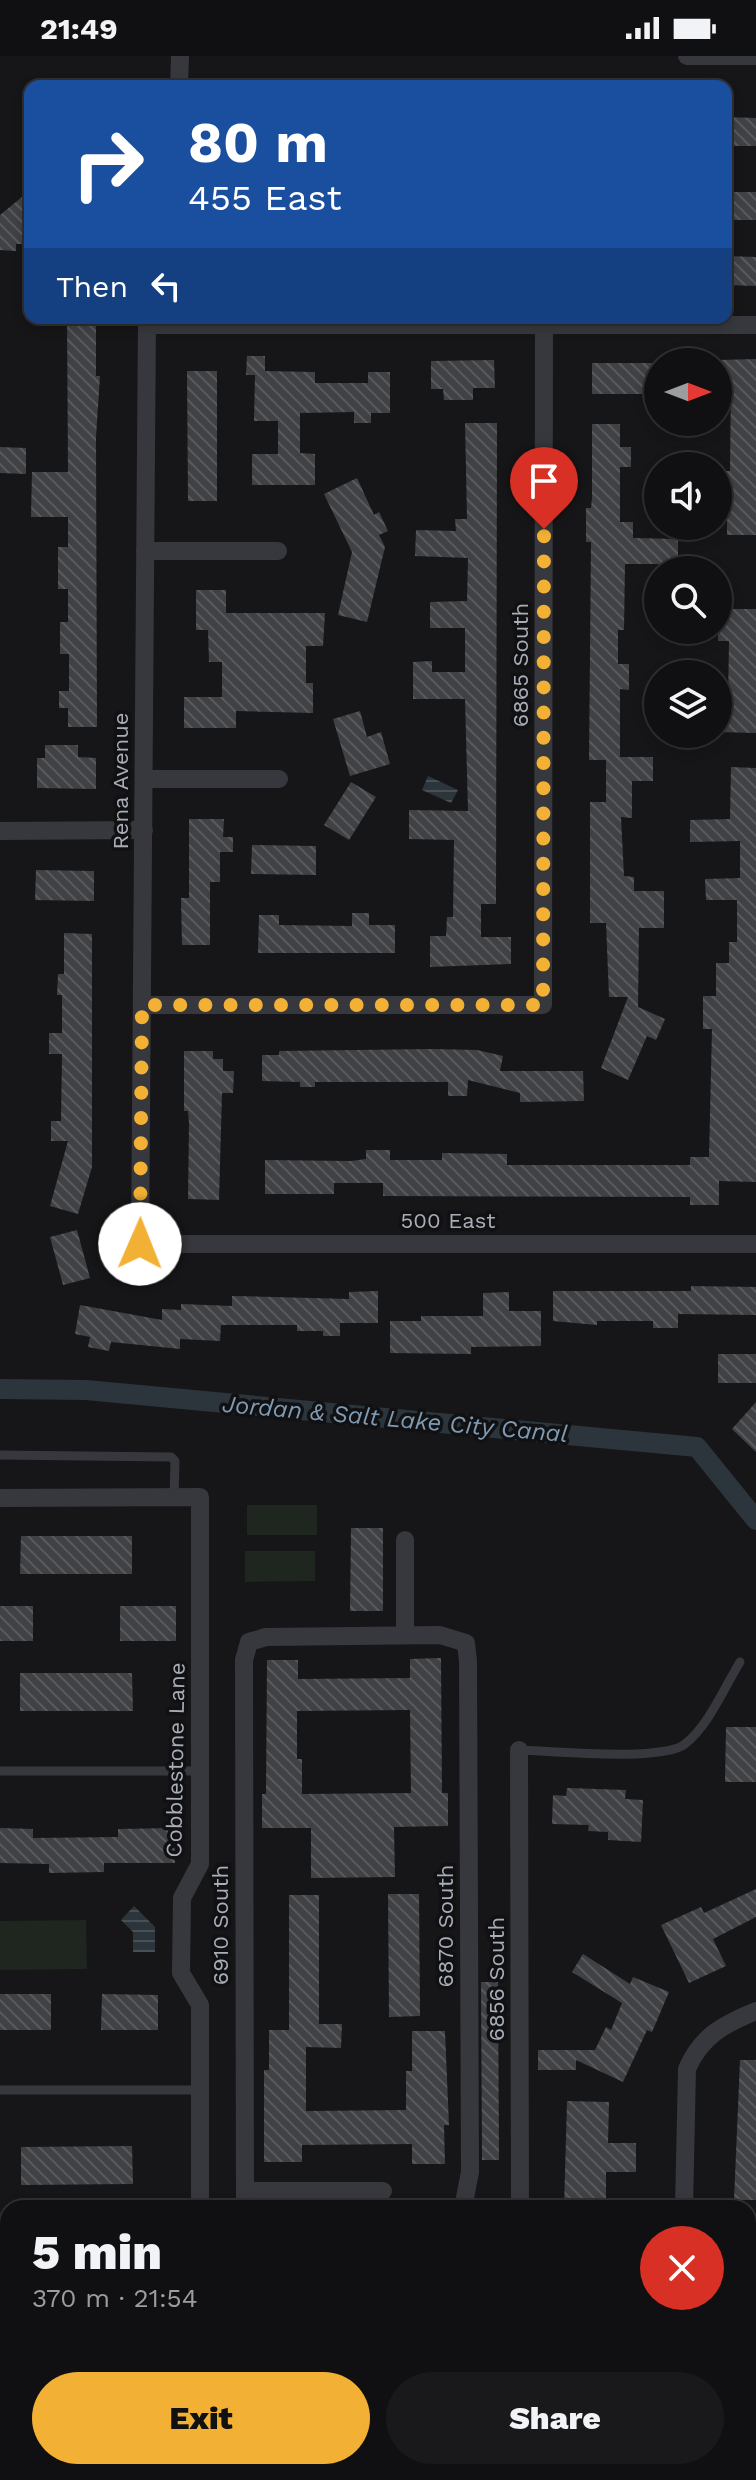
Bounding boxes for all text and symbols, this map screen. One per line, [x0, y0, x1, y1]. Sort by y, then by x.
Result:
text: 21:49 [40, 11, 118, 46]
text: 80 m [188, 110, 328, 176]
icon: right [56, 112, 160, 216]
text: 455 East [188, 177, 342, 219]
icon: left [144, 264, 188, 308]
text: Then [56, 269, 128, 304]
north arrow [644, 348, 732, 436]
map controls [644, 348, 732, 748]
pin [510, 447, 578, 529]
button: sound [644, 452, 732, 540]
icon: arrive [522, 459, 566, 503]
button: search [644, 556, 732, 644]
street label: 6865 South [508, 603, 533, 727]
button: layers [644, 660, 732, 748]
street label: Rena Avenue [108, 713, 133, 849]
position arrow [98, 1202, 182, 1286]
street label: 500 East [401, 1208, 495, 1233]
water label: Jordan & Salt Lake City Canal [221, 1390, 569, 1448]
street label: Cobblestone Lane [161, 1662, 190, 1858]
street label: 6910 South [208, 1865, 233, 1985]
street label: 6870 South [433, 1865, 458, 1987]
street label: 6856 South [484, 1917, 509, 2041]
text: 5 min [32, 2224, 162, 2281]
button: close [640, 2226, 724, 2310]
text: 370 m · 21:54 [32, 2283, 198, 2313]
button: Exit [32, 2372, 370, 2464]
button: Share [386, 2372, 724, 2464]

